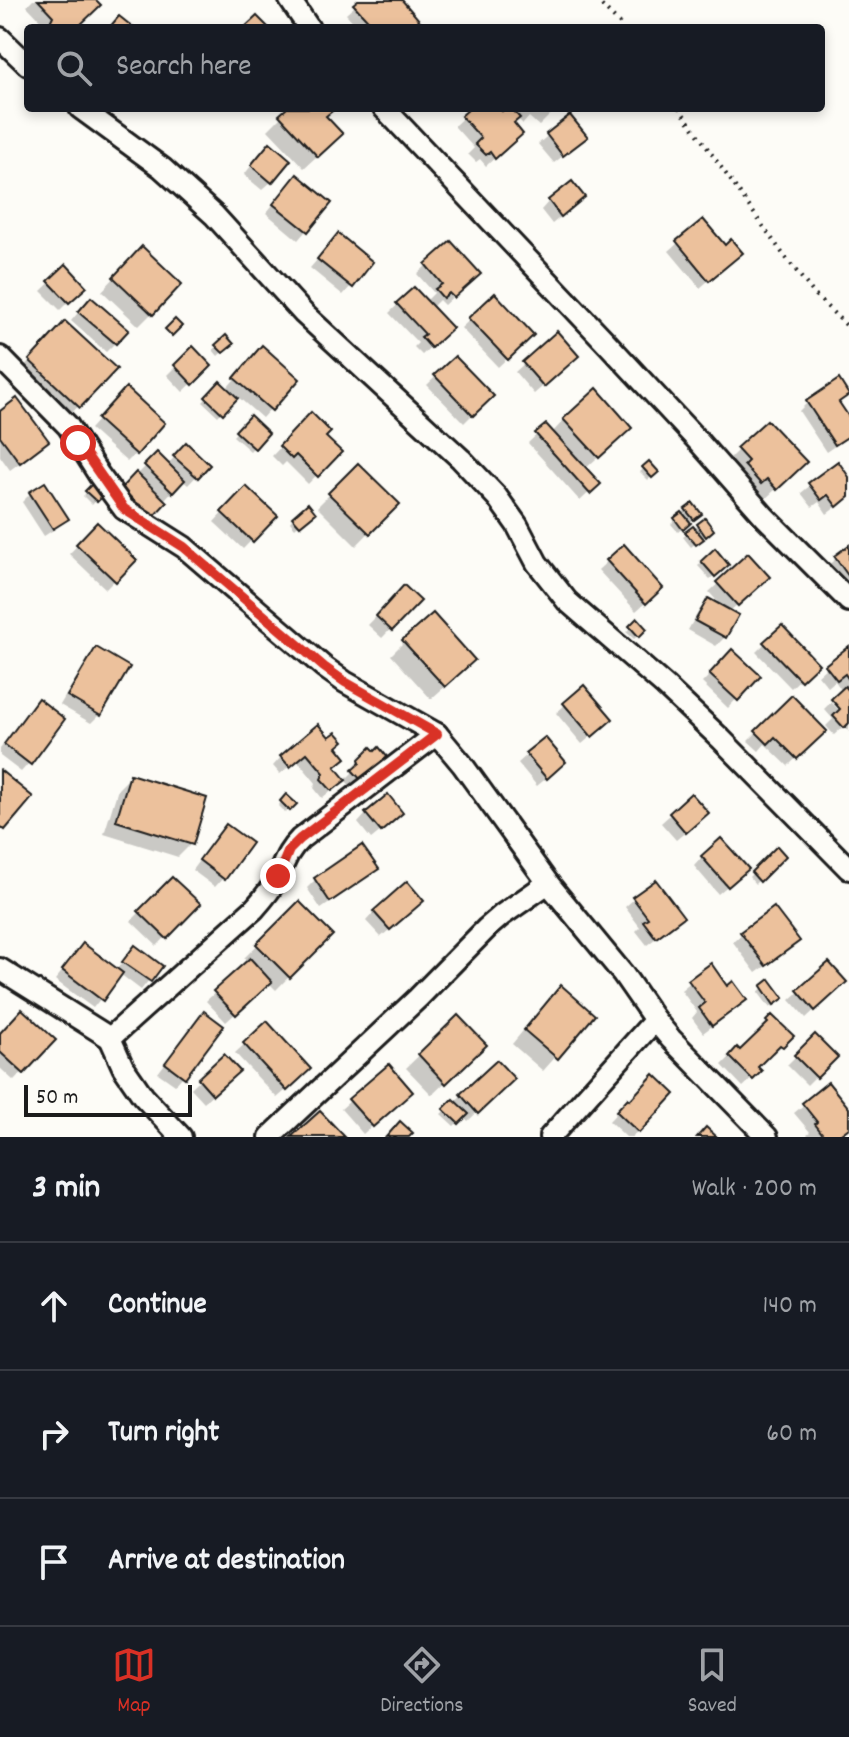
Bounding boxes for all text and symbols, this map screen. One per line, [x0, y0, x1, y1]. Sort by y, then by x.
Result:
search box [24, 24, 825, 112]
icon: search [52, 46, 96, 90]
text: Search here [116, 47, 252, 90]
route start [60, 425, 96, 461]
route end [260, 858, 296, 894]
scale bar [24, 1081, 192, 1117]
text: 50 m [36, 1083, 78, 1114]
text: 3 min [32, 1165, 100, 1214]
text: Walk · 200 m [692, 1171, 817, 1208]
icon: ahead [32, 1284, 76, 1328]
text: Continue [108, 1285, 207, 1328]
text: 140 m [763, 1288, 817, 1325]
icon: right [32, 1412, 76, 1456]
text: Turn right [108, 1413, 219, 1456]
text: 60 m [766, 1416, 817, 1453]
icon: arrive [32, 1540, 76, 1584]
text: Arrive at destination [108, 1541, 345, 1584]
tab: Map [112, 1643, 156, 1722]
tab: Directions [380, 1643, 464, 1722]
tab: Saved [688, 1643, 737, 1722]

